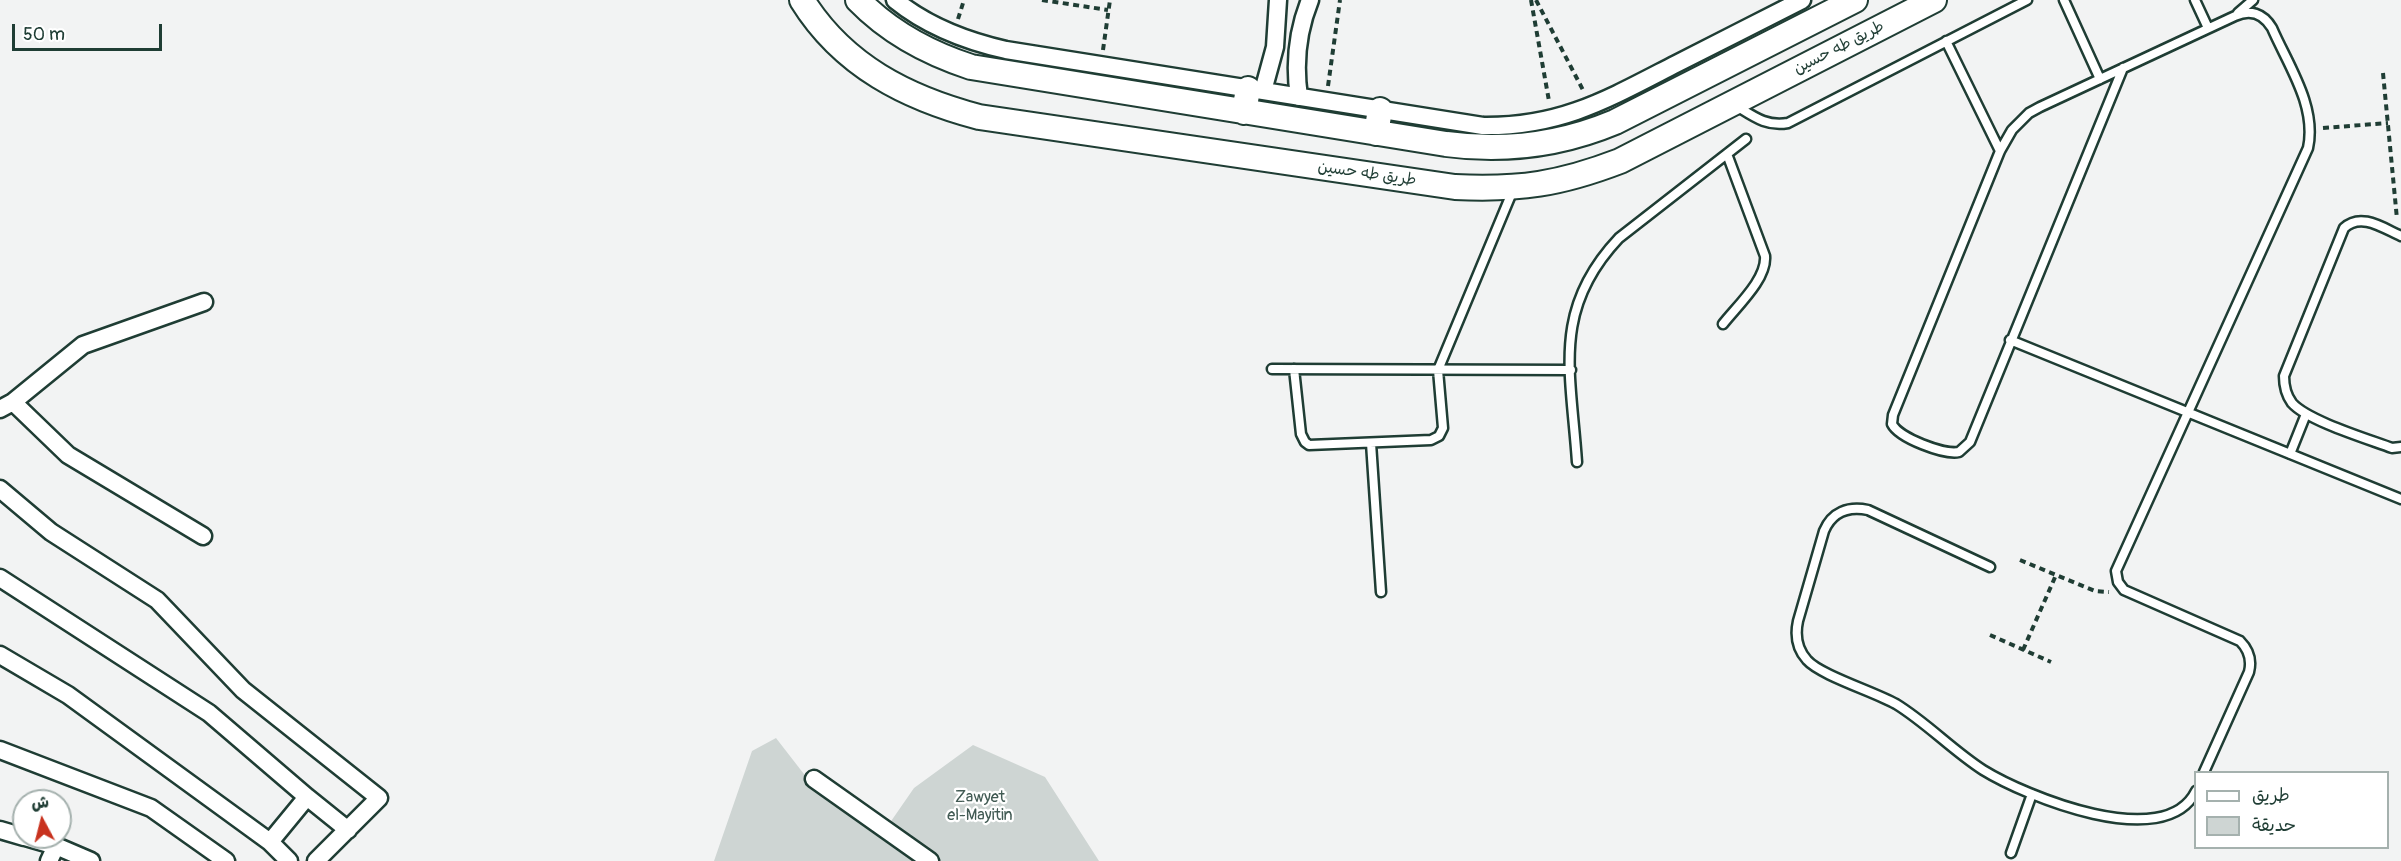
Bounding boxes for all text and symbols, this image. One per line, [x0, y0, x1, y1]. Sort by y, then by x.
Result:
scale bar [15, 12, 165, 50]
street label: طريق طه حسين [1790, 17, 1888, 79]
text: 50 m [23, 23, 65, 46]
street label: طريق طه حسين [1317, 158, 1417, 190]
legend [2194, 771, 2389, 849]
text: طريق [2252, 784, 2290, 807]
park label: Zawyet el-Mayitin [947, 788, 1013, 826]
north arrow [12, 789, 72, 849]
text: ش [30, 792, 50, 814]
text: حديقة [2252, 814, 2296, 837]

